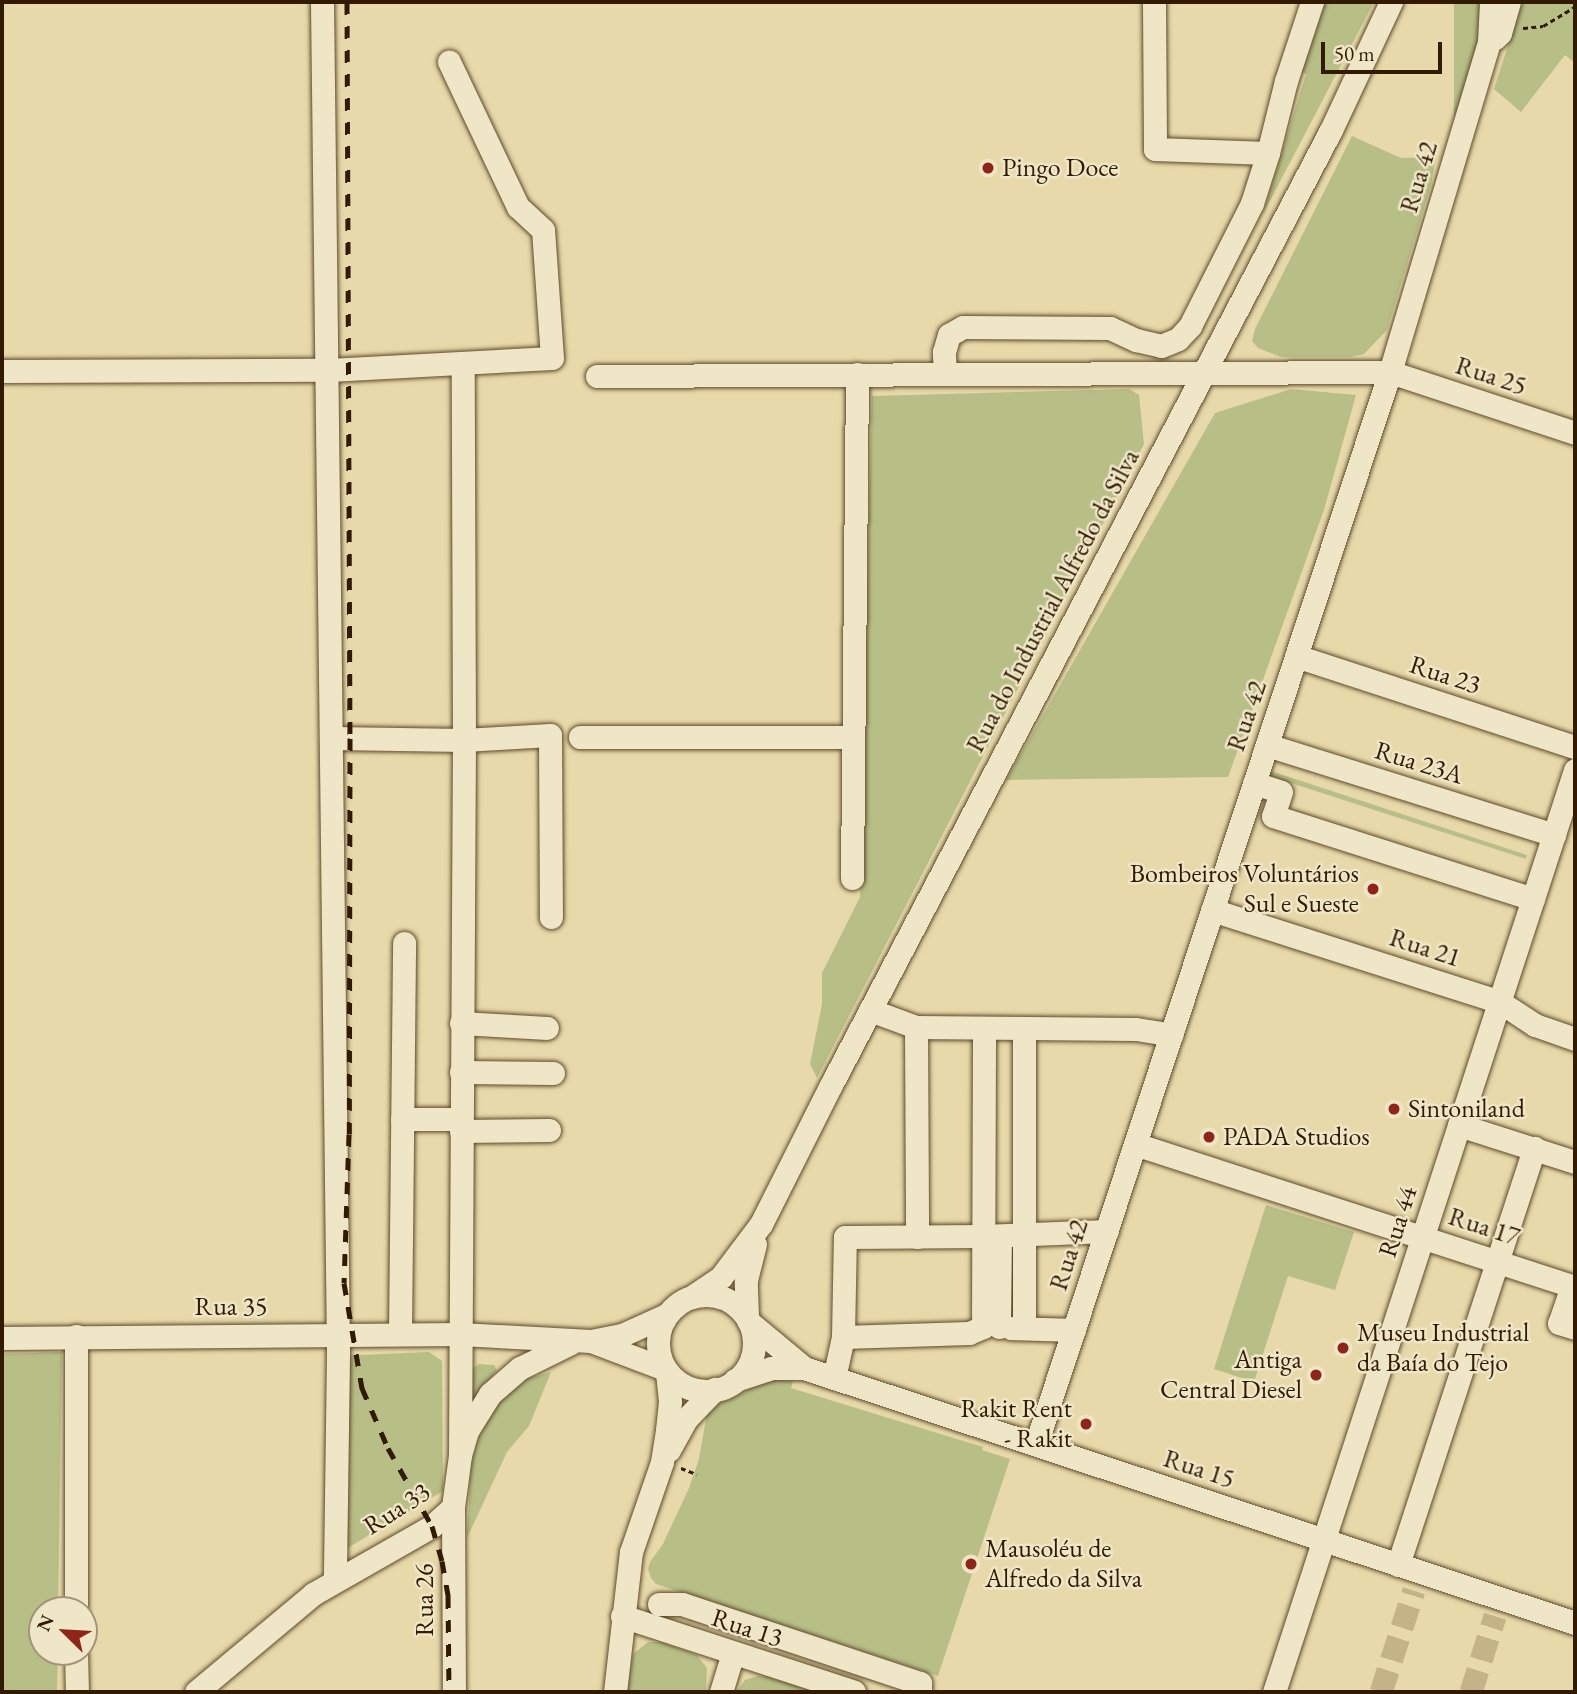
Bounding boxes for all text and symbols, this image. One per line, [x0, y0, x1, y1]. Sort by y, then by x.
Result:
scale bar [1325, 28, 1446, 72]
text: 50 m [1334, 40, 1375, 67]
street label: Rua 42 [1393, 138, 1445, 216]
place label: Pingo Doce [1002, 152, 1119, 184]
marker: Pingo Doce [980, 160, 996, 176]
street label: Rua 25 [1452, 350, 1530, 402]
street label: Rua do Industrial Alfredo da Silva [960, 444, 1146, 758]
street label: Rua 23 [1406, 649, 1484, 701]
street label: Rua 42 [1220, 677, 1274, 755]
street label: Rua 23A [1371, 735, 1467, 791]
place label: Bombeiros Voluntários Sul e Sueste [1130, 858, 1359, 920]
marker: Bombeiros Voluntários Sul e Sueste [1365, 881, 1381, 897]
street label: Rua 21 [1386, 922, 1464, 974]
place label: Sintoniland [1408, 1093, 1525, 1125]
marker: Sintoniland [1386, 1101, 1402, 1117]
place label: PADA Studios [1223, 1121, 1370, 1153]
marker: PADA Studios [1201, 1129, 1217, 1145]
street label: Rua 44 [1372, 1183, 1424, 1261]
street label: Rua 17 [1445, 1201, 1523, 1253]
street label: Rua 42 [1043, 1216, 1095, 1294]
street label: Rua 35 [195, 1291, 267, 1323]
place label: Museu Industrial da Baía do Tejo [1357, 1317, 1529, 1378]
marker: Museu Industrial da Baía do Tejo [1335, 1340, 1351, 1356]
place label: Antiga Central Diesel [1160, 1344, 1302, 1406]
marker: Antiga Central Diesel [1308, 1367, 1324, 1383]
place label: Rakit Rent - Rakit [961, 1393, 1072, 1454]
marker: Rakit Rent - Rakit [1078, 1416, 1094, 1432]
street label: Rua 15 [1160, 1443, 1238, 1495]
street label: Rua 33 [358, 1476, 436, 1542]
place label: Mausoléu de Alfredo da Silva [985, 1533, 1142, 1594]
marker: Mausoléu de Alfredo da Silva [963, 1556, 979, 1572]
street label: Rua 26 [409, 1564, 441, 1636]
north arrow [28, 1596, 98, 1666]
street label: Rua 13 [708, 1602, 786, 1654]
text: N [31, 1611, 60, 1635]

